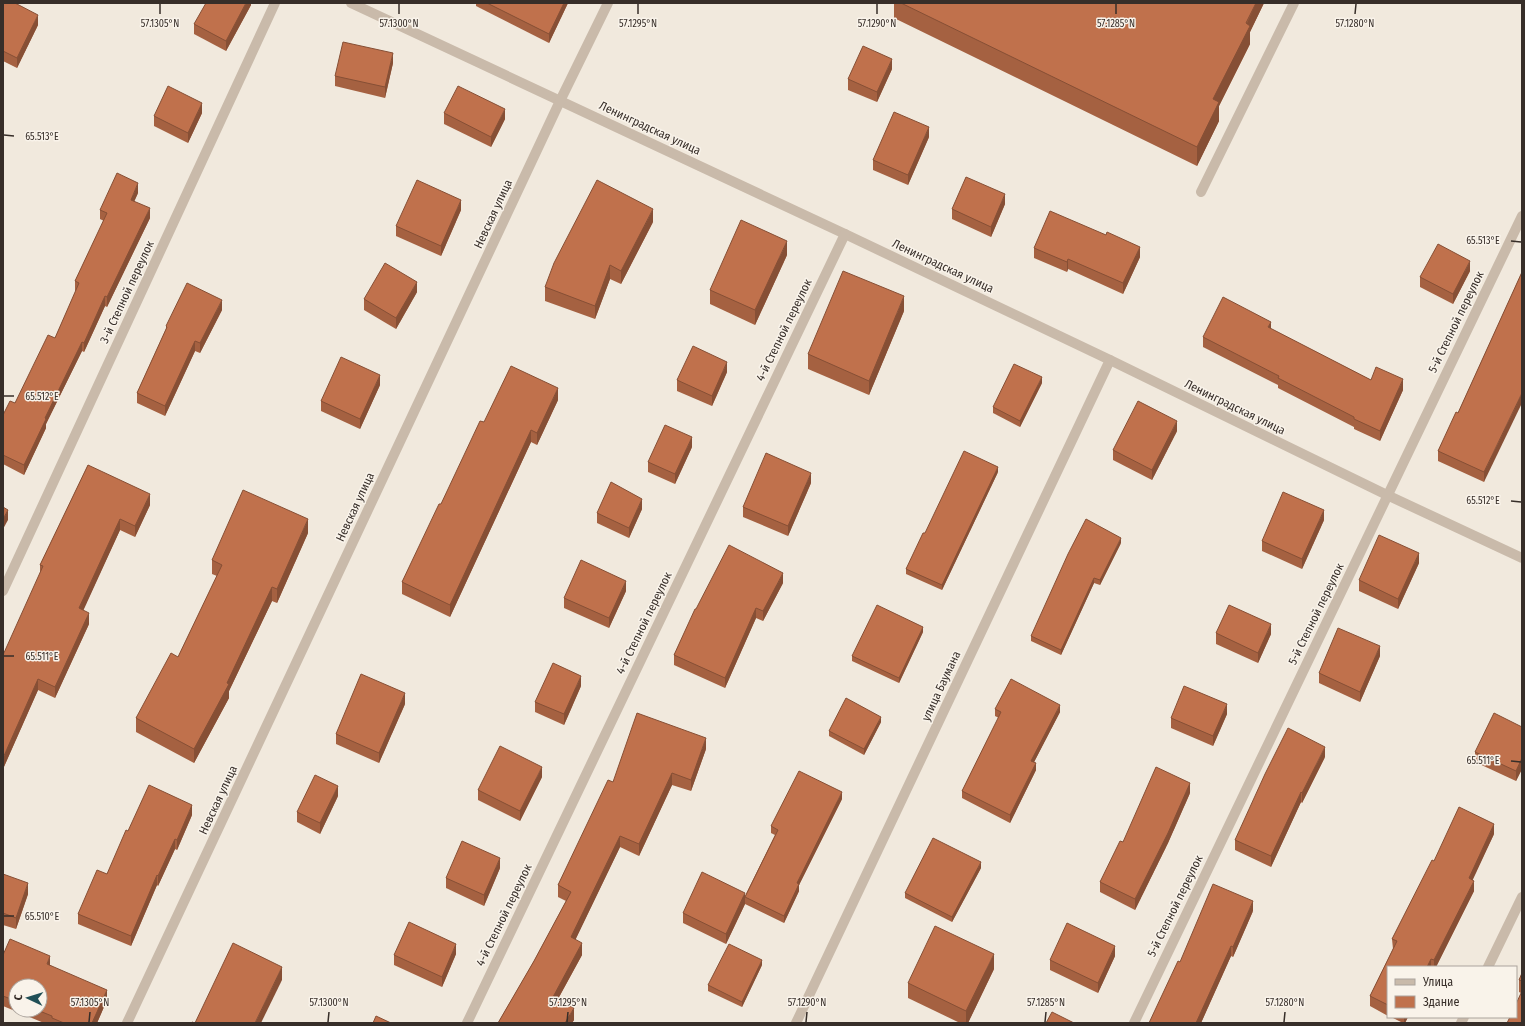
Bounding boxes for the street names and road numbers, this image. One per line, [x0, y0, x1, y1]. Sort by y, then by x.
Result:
street label: Ленинградская улица [597, 98, 703, 158]
street label: Невская улица [471, 177, 515, 251]
street label: Ленинградская улица [890, 236, 996, 296]
street label: 3-й Степной переулок [97, 238, 157, 345]
street label: 5-й Степной переулок [1425, 269, 1487, 375]
street label: 4-й Степной переулок [753, 276, 815, 383]
street label: Ленинградская улица [1182, 377, 1288, 438]
street label: Невская улица [333, 470, 377, 544]
street label: 5-й Степной переулок [1285, 561, 1347, 667]
street label: 4-й Степной переулок [613, 569, 675, 676]
street label: улица Баумана [919, 649, 963, 723]
street label: Невская улица [196, 763, 240, 837]
street label: 5-й Степной переулок [1144, 853, 1206, 959]
street label: 4-й Степной переулок [473, 861, 535, 968]

